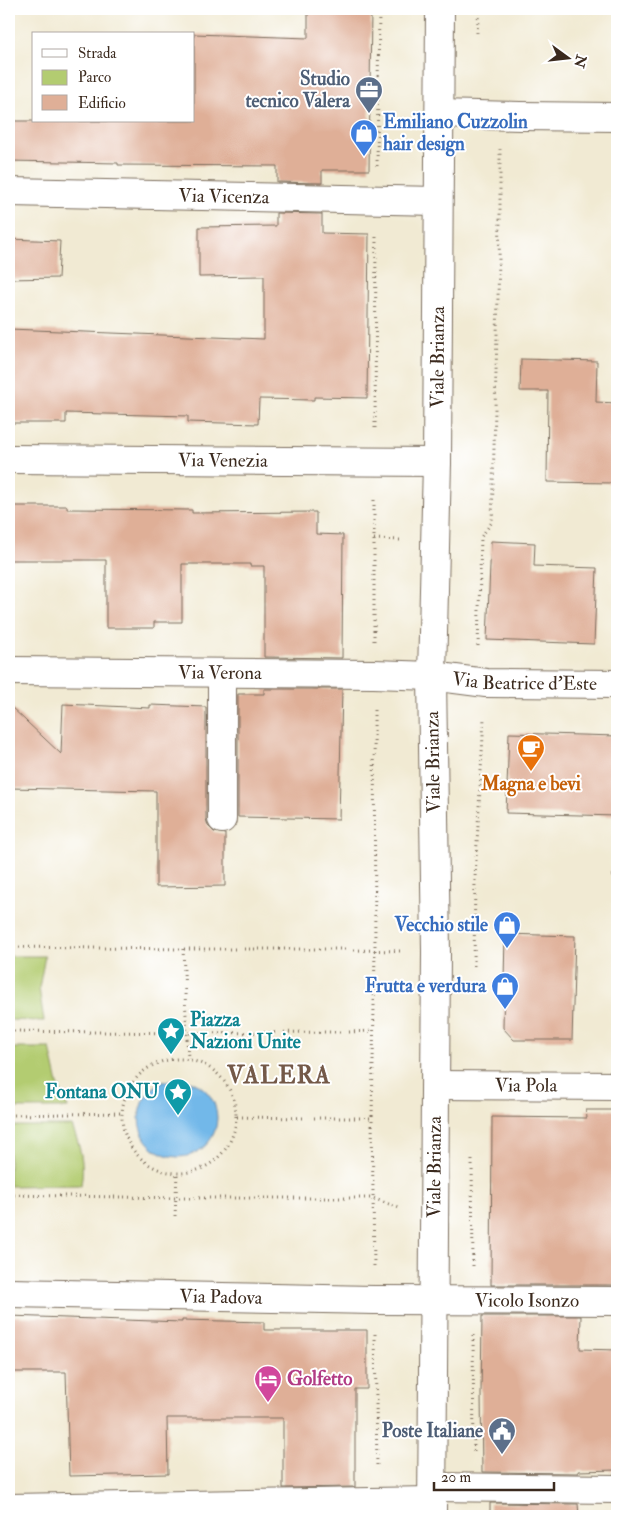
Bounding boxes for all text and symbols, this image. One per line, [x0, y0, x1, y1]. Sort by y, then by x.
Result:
legend [32, 32, 195, 122]
north arrow [544, 32, 594, 82]
text: Strada [78, 44, 117, 63]
text: N [570, 52, 590, 70]
place label: Studio tecnico Valera [245, 67, 351, 113]
text: Parco [78, 68, 111, 87]
office icon: Studio tecnico Valera [354, 75, 384, 114]
text: Edificio [78, 94, 126, 113]
place label: Emiliano Cuzzolin hair design [383, 110, 528, 157]
shop icon: Emiliano Cuzzolin hair design [349, 118, 379, 157]
street label: Via Vicenza [178, 184, 270, 209]
street label: Viale Brianza [425, 306, 450, 408]
street label: Via Venezia [178, 448, 268, 473]
street label: Via Verona [178, 660, 262, 685]
street label: Via Beatrice d'Este [451, 667, 597, 696]
street label: Viale Brianza [420, 711, 446, 813]
cafe icon: Magna e bevi [516, 733, 546, 772]
place label: Magna e bevi [480, 772, 581, 797]
shop icon: Vecchio stile [492, 910, 522, 949]
place label: Vecchio stile [393, 913, 488, 937]
shop icon: Frutta e verdura [490, 971, 520, 1010]
place label: Frutta e verdura [365, 974, 487, 998]
place label: Piazza Nazioni Unite [189, 1008, 301, 1054]
place icon: Piazza Nazioni Unite [156, 1016, 186, 1055]
district label: VALERA [226, 1060, 331, 1091]
street label: Via Pola [495, 1073, 558, 1098]
place icon: Fontana ONU [163, 1077, 193, 1116]
place label: Fontana ONU [45, 1080, 159, 1104]
street label: Viale Brianza [422, 1116, 447, 1218]
street label: Via Padova [179, 1284, 263, 1310]
street label: Vicolo Isonzo [475, 1288, 579, 1313]
hotel icon: Golfetto [253, 1364, 283, 1403]
place label: Golfetto [287, 1367, 352, 1391]
public building icon: Poste Italiane [487, 1416, 517, 1455]
place label: Poste Italiane [382, 1419, 483, 1443]
scale bar [434, 1460, 554, 1492]
text: 20 m [441, 1468, 471, 1487]

